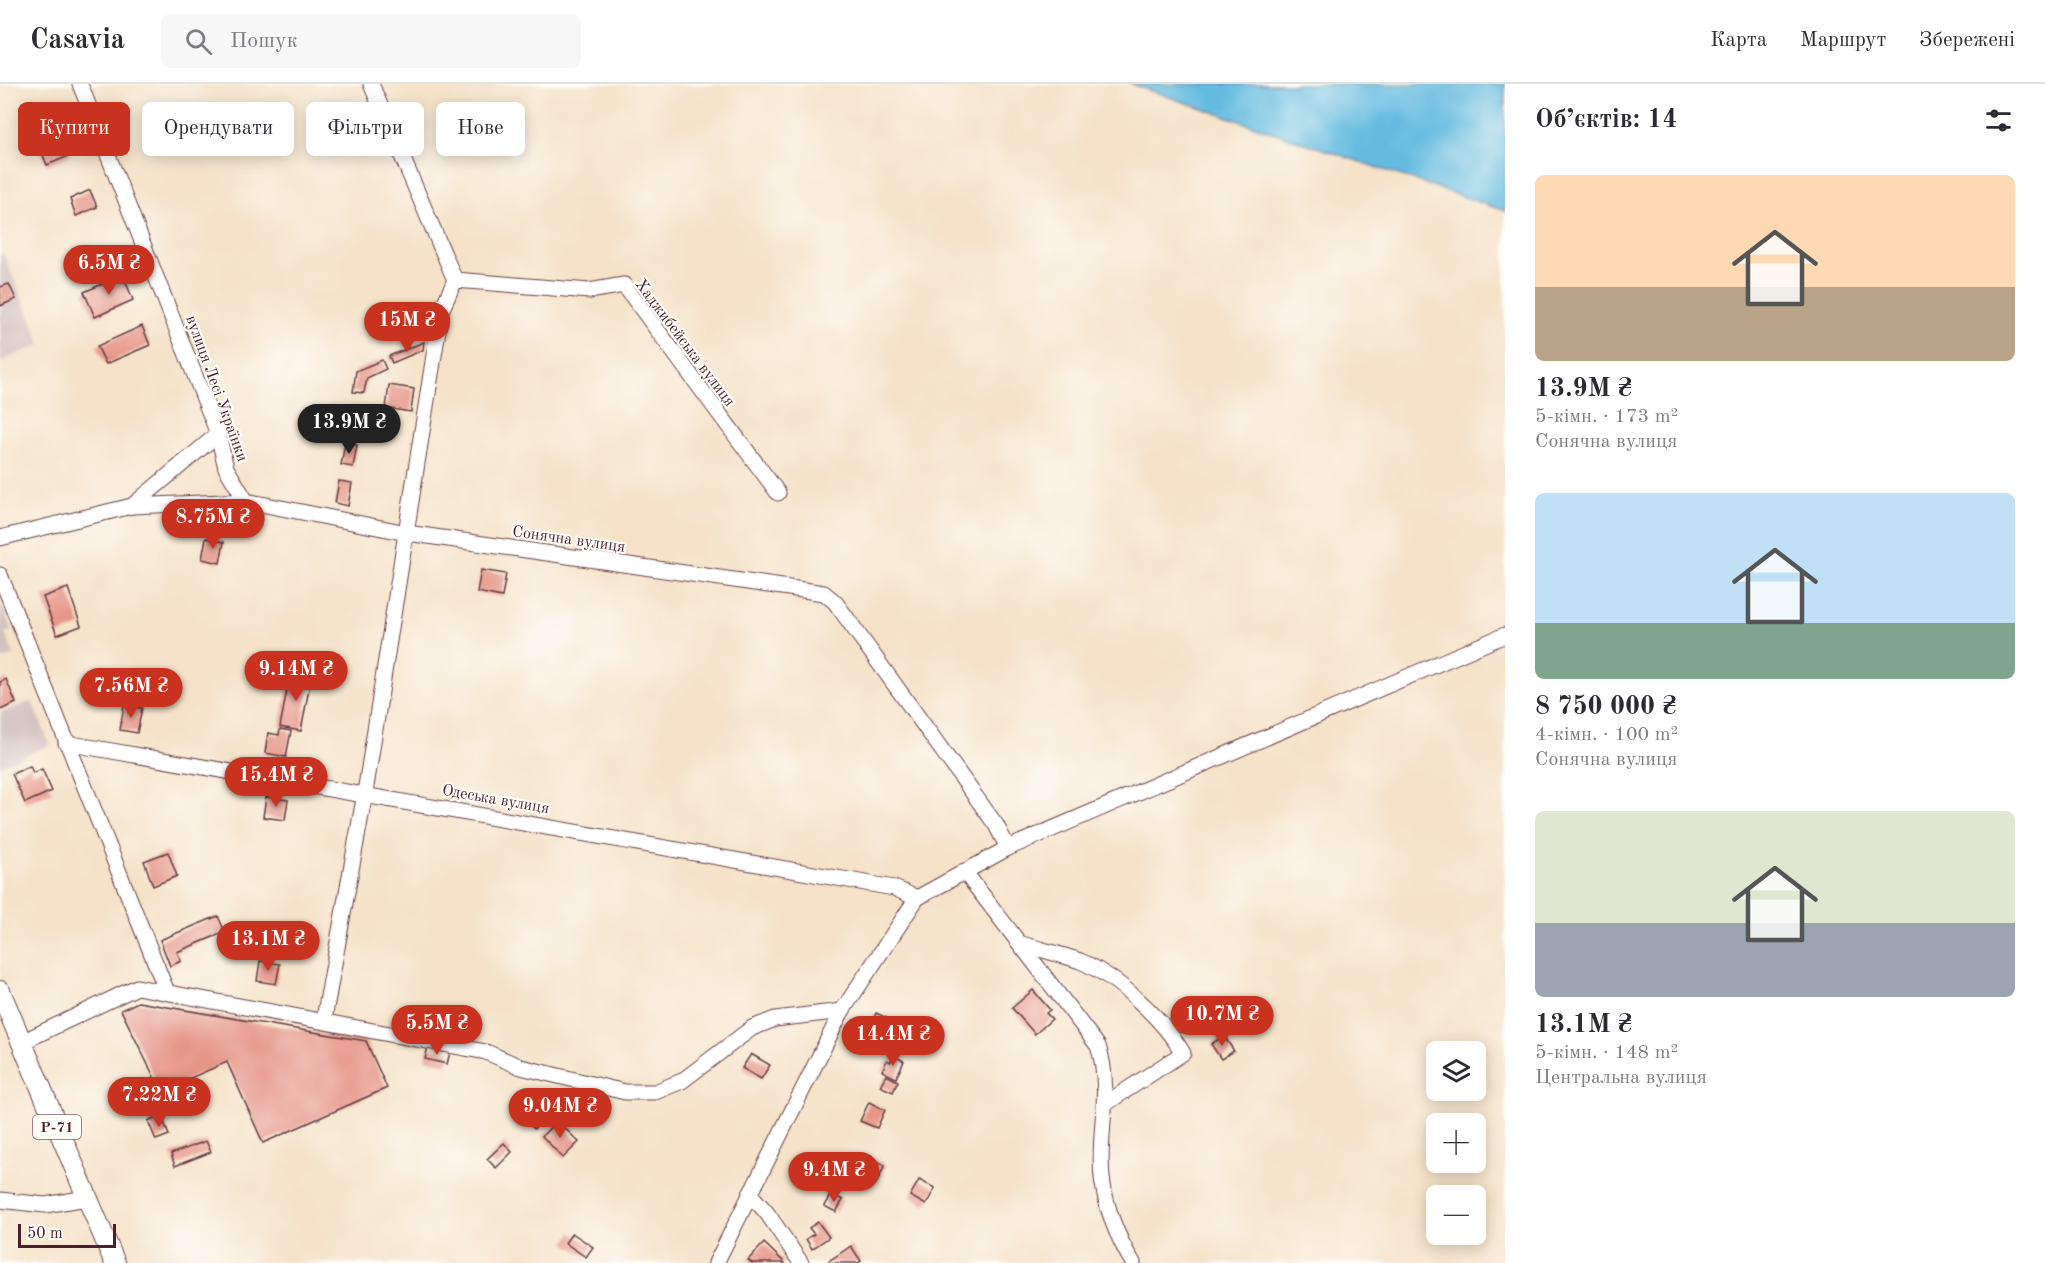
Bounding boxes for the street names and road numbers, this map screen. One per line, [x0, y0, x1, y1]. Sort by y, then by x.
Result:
street label: Хаджибейська вулиця [631, 277, 737, 410]
street label: вулиця Лесі Українки [182, 314, 250, 464]
street label: Сонячна вулиця [511, 524, 626, 556]
street label: Одеська вулиця [441, 783, 551, 817]
road number: Р-71 [33, 1115, 81, 1139]

